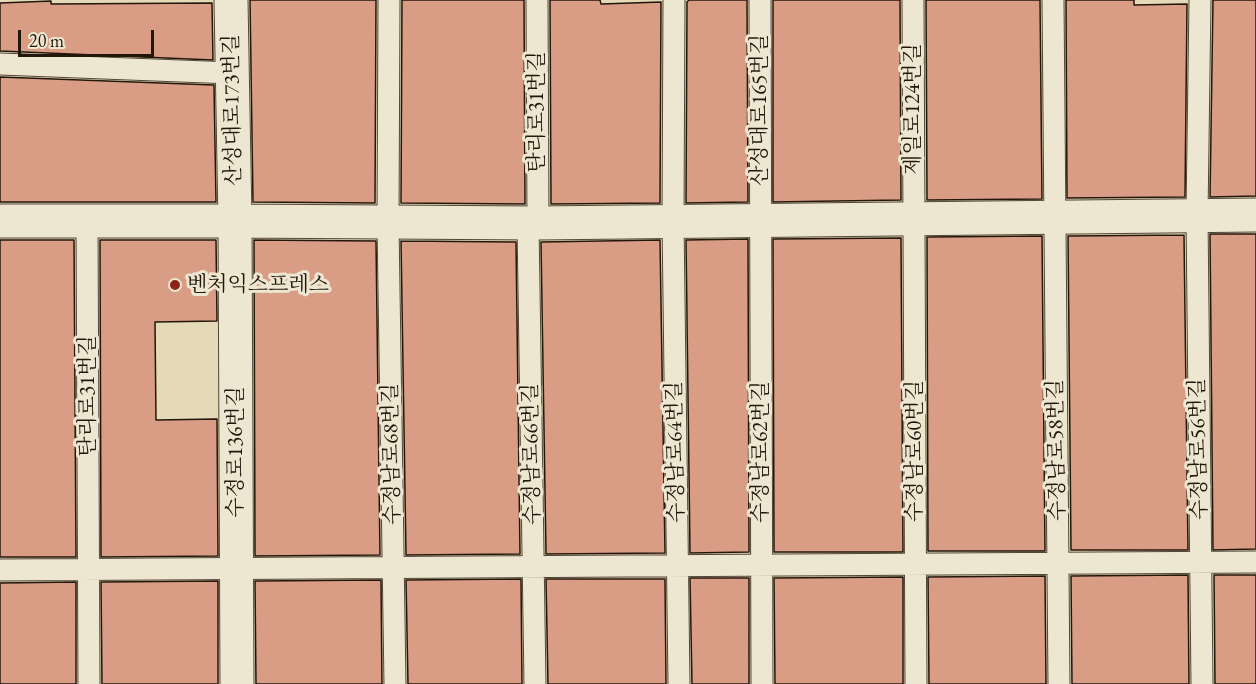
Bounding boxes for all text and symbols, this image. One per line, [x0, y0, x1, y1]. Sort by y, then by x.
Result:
scale bar [21, 18, 158, 56]
text: 20 m [29, 29, 64, 52]
street label: 산성대로173번길 [219, 34, 247, 186]
street label: 산성대로165번길 [747, 34, 773, 186]
street label: 제일로124번길 [900, 43, 926, 175]
street label: 탄리로31번길 [524, 51, 550, 173]
place label: 벤처익스프레스 [187, 272, 329, 298]
marker: 벤처익스프레스 [168, 278, 182, 292]
street label: 탄리로31번길 [75, 335, 101, 457]
street label: 수정남로56번길 [1185, 378, 1213, 520]
street label: 수정남로58번길 [1043, 379, 1071, 521]
street label: 수정남로60번길 [902, 380, 928, 522]
street label: 수정남로64번길 [662, 381, 690, 523]
street label: 수정남로62번길 [748, 381, 774, 523]
street label: 수정남로68번길 [378, 383, 406, 525]
street label: 수정남로66번길 [518, 383, 546, 525]
street label: 수정로136번길 [223, 386, 249, 518]

